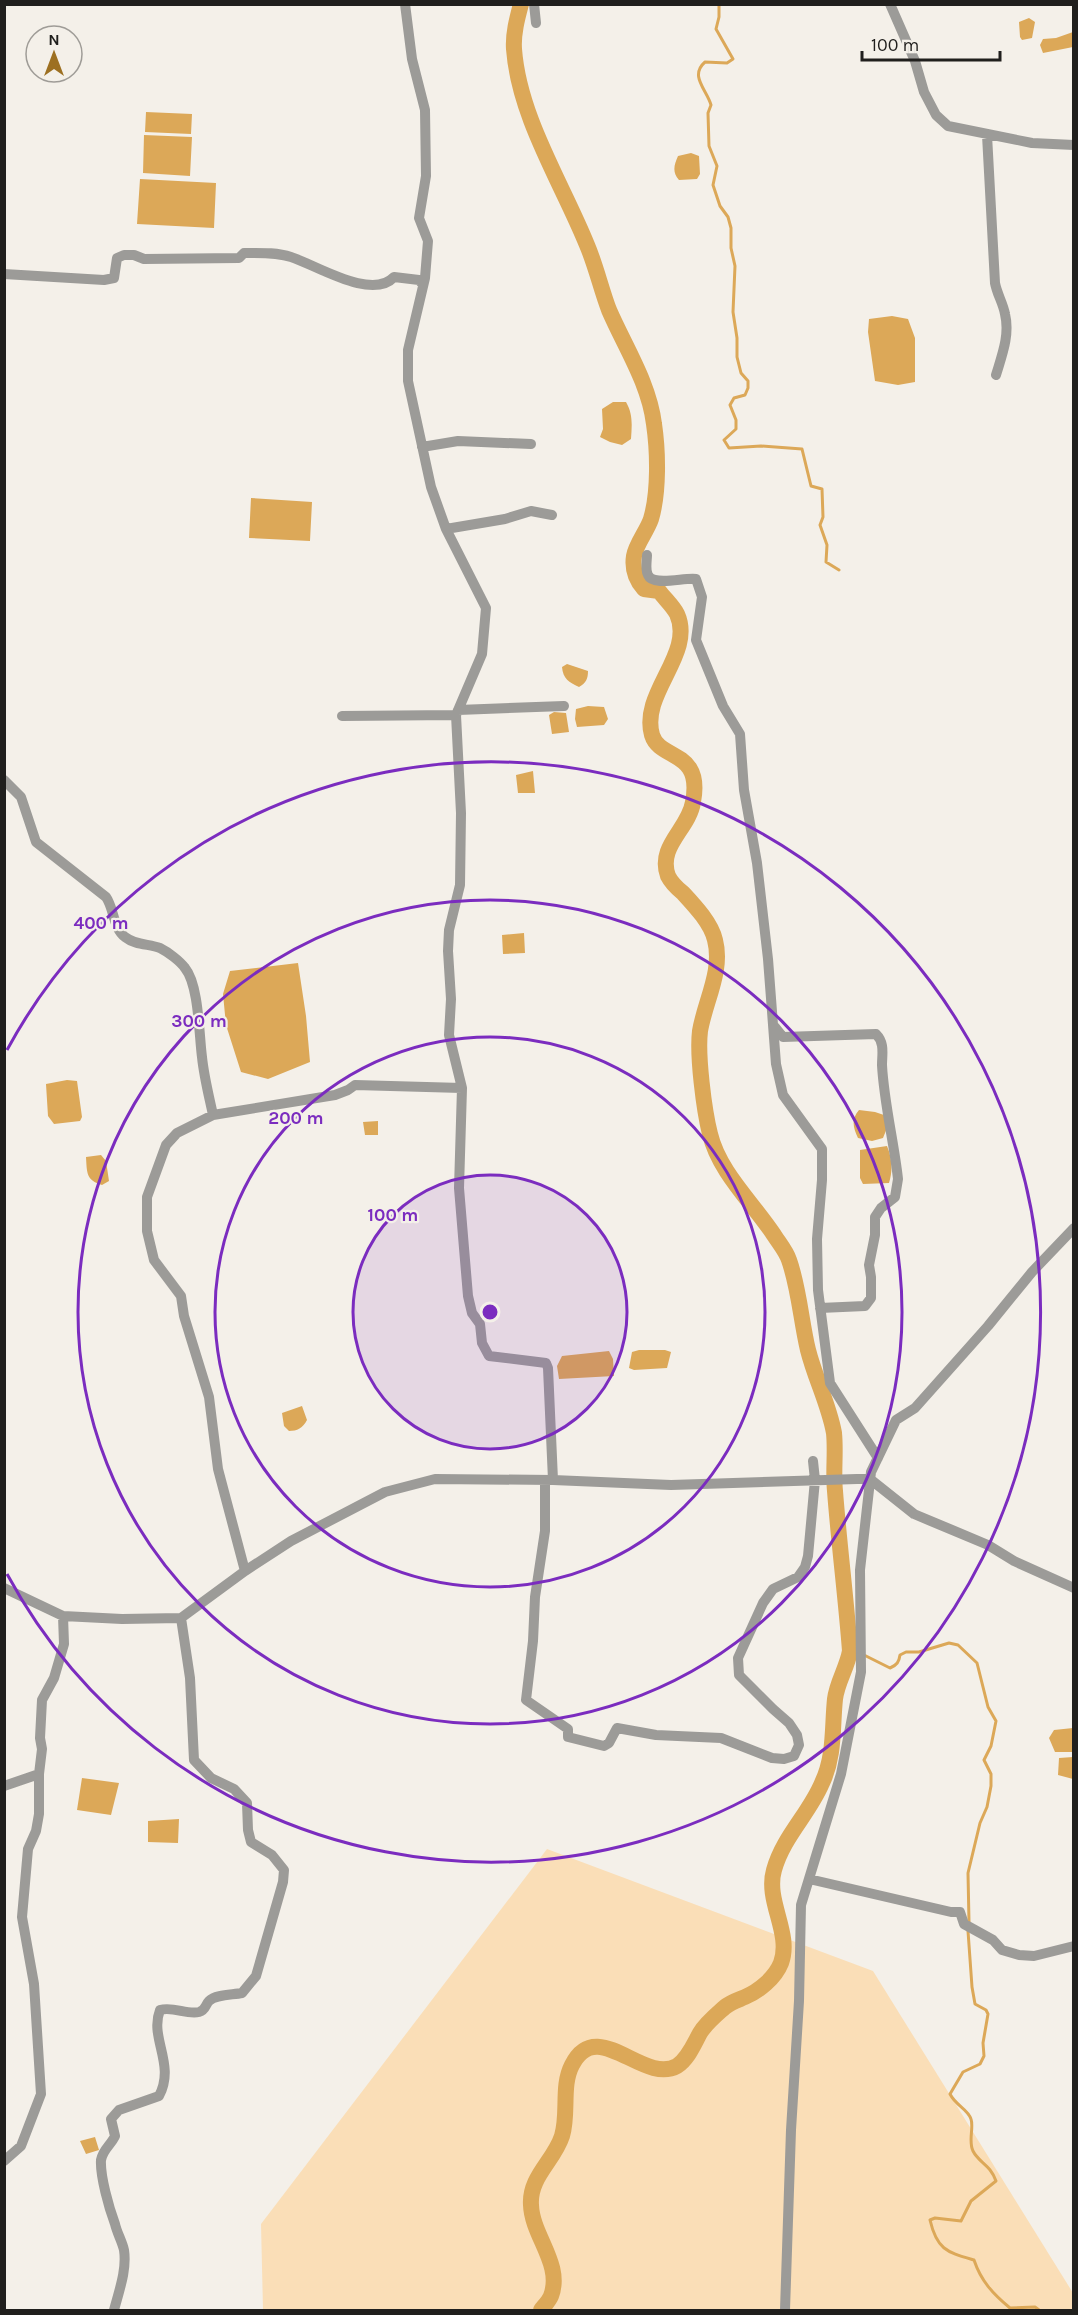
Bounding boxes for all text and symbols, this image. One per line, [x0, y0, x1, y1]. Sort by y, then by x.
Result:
north arrow [24, 24, 84, 84]
scale bar [862, 24, 1000, 62]
text: N [48, 30, 60, 49]
text: 100 m [871, 34, 919, 56]
text: 400 m [73, 912, 129, 934]
text: 300 m [171, 1010, 227, 1032]
text: 200 m [268, 1107, 324, 1129]
text: 100 m [368, 1204, 418, 1226]
centre of rings [480, 1302, 500, 1322]

